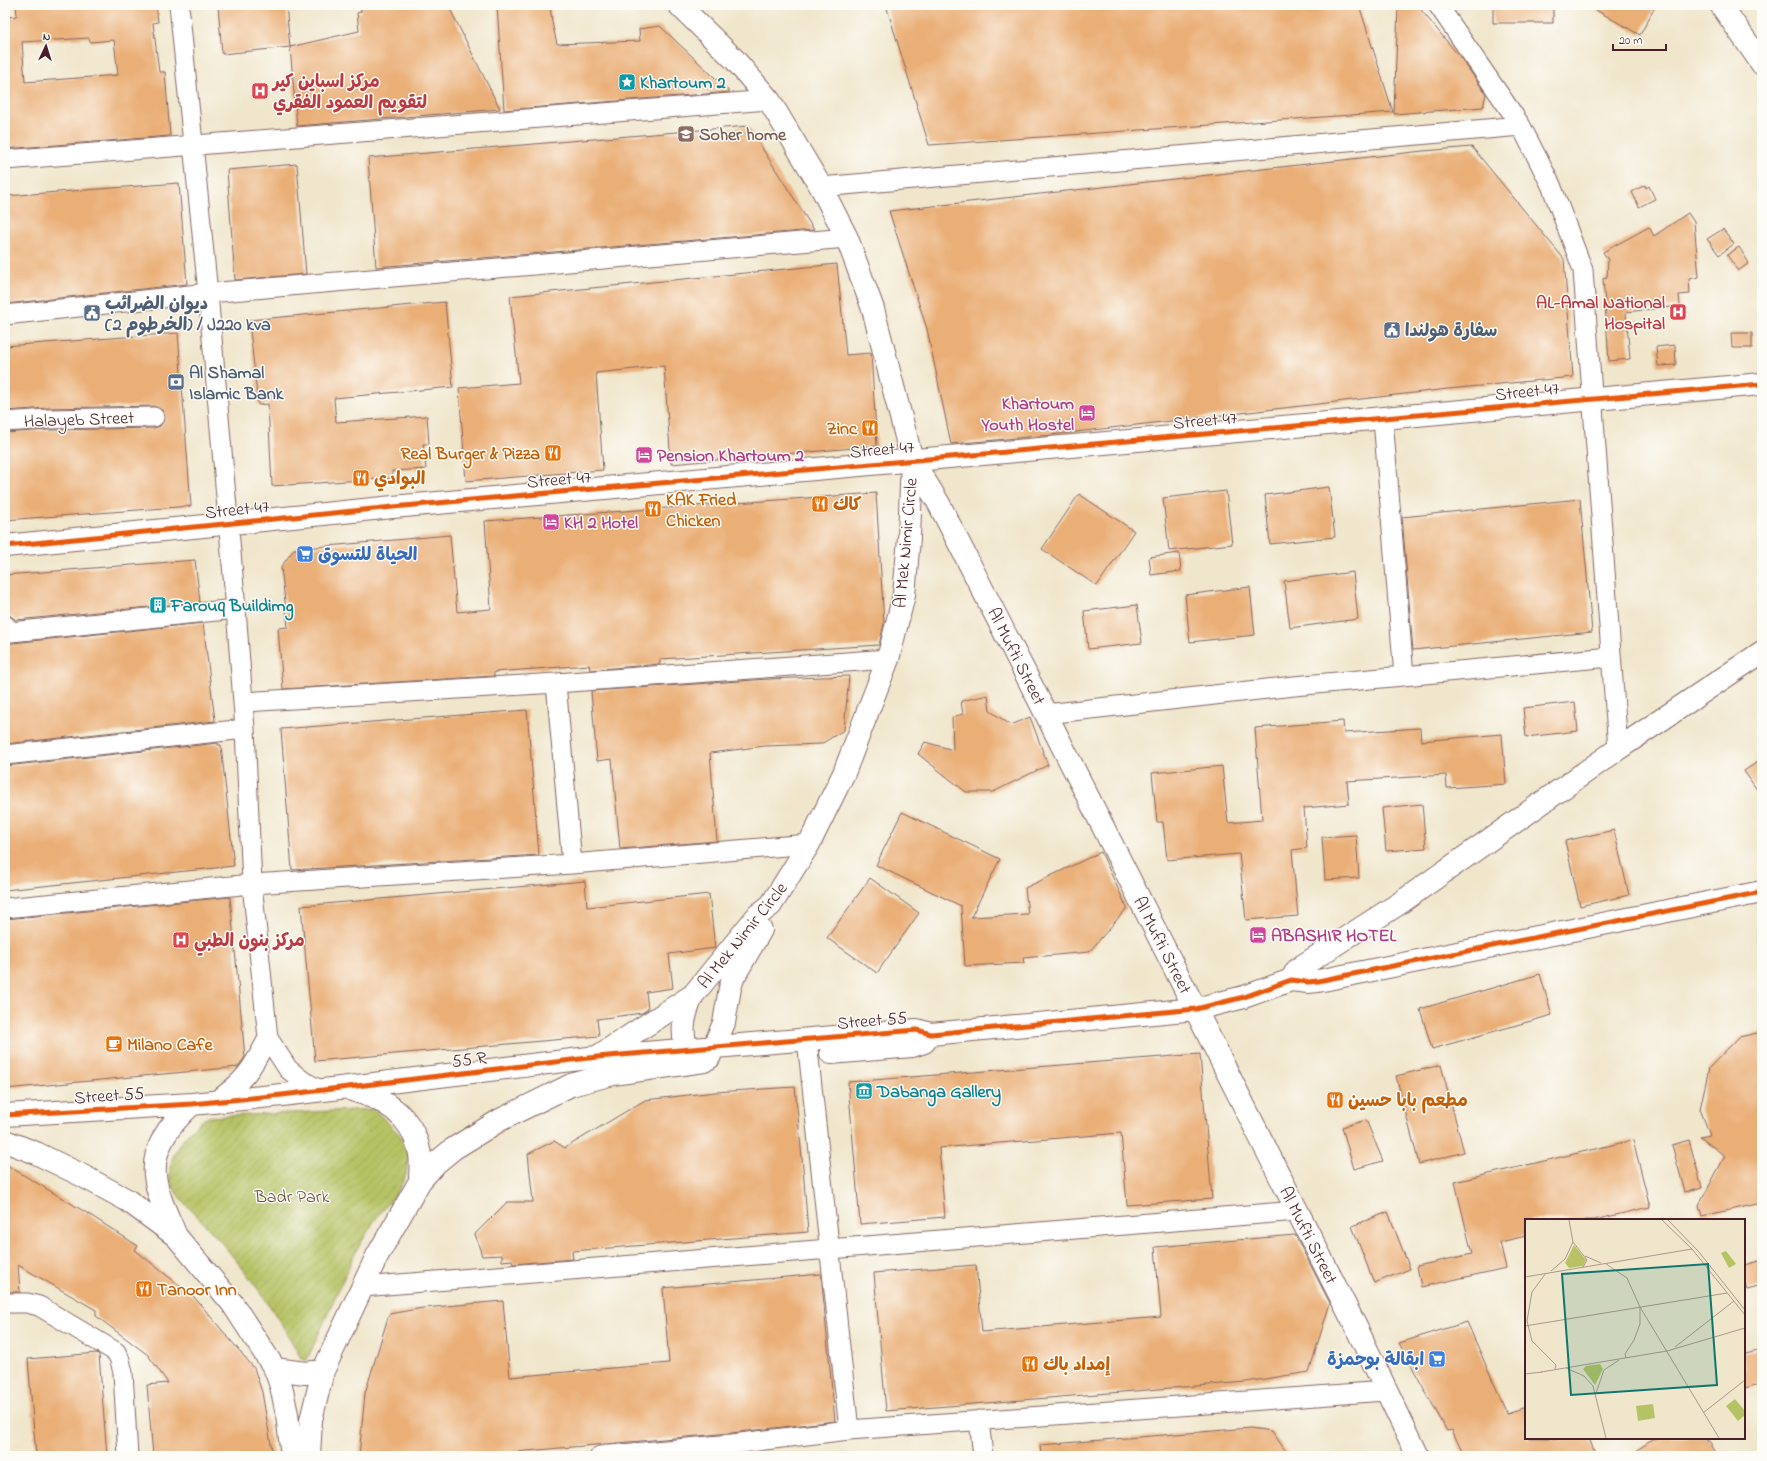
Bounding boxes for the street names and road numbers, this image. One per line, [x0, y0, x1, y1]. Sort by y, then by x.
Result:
street label: Street 47 [1494, 377, 1561, 409]
street label: Halayeb Street [23, 406, 135, 436]
street label: Street 47 [1172, 406, 1239, 438]
street label: Street 47 [849, 435, 916, 467]
street label: Street 47 [526, 465, 593, 497]
street label: Al Mek Nimir Circle [888, 476, 926, 609]
street label: Street 47 [204, 495, 271, 527]
street label: Al Mufti Street [979, 604, 1051, 710]
street label: Al Mek Nimir Circle [692, 877, 795, 995]
street label: Al Mufti Street [1125, 893, 1197, 999]
street label: Street 55 [836, 1006, 908, 1038]
street label: 55 R [450, 1046, 488, 1076]
street label: Street 55 [73, 1082, 145, 1112]
street label: Al Mufti Street [1271, 1183, 1343, 1289]

